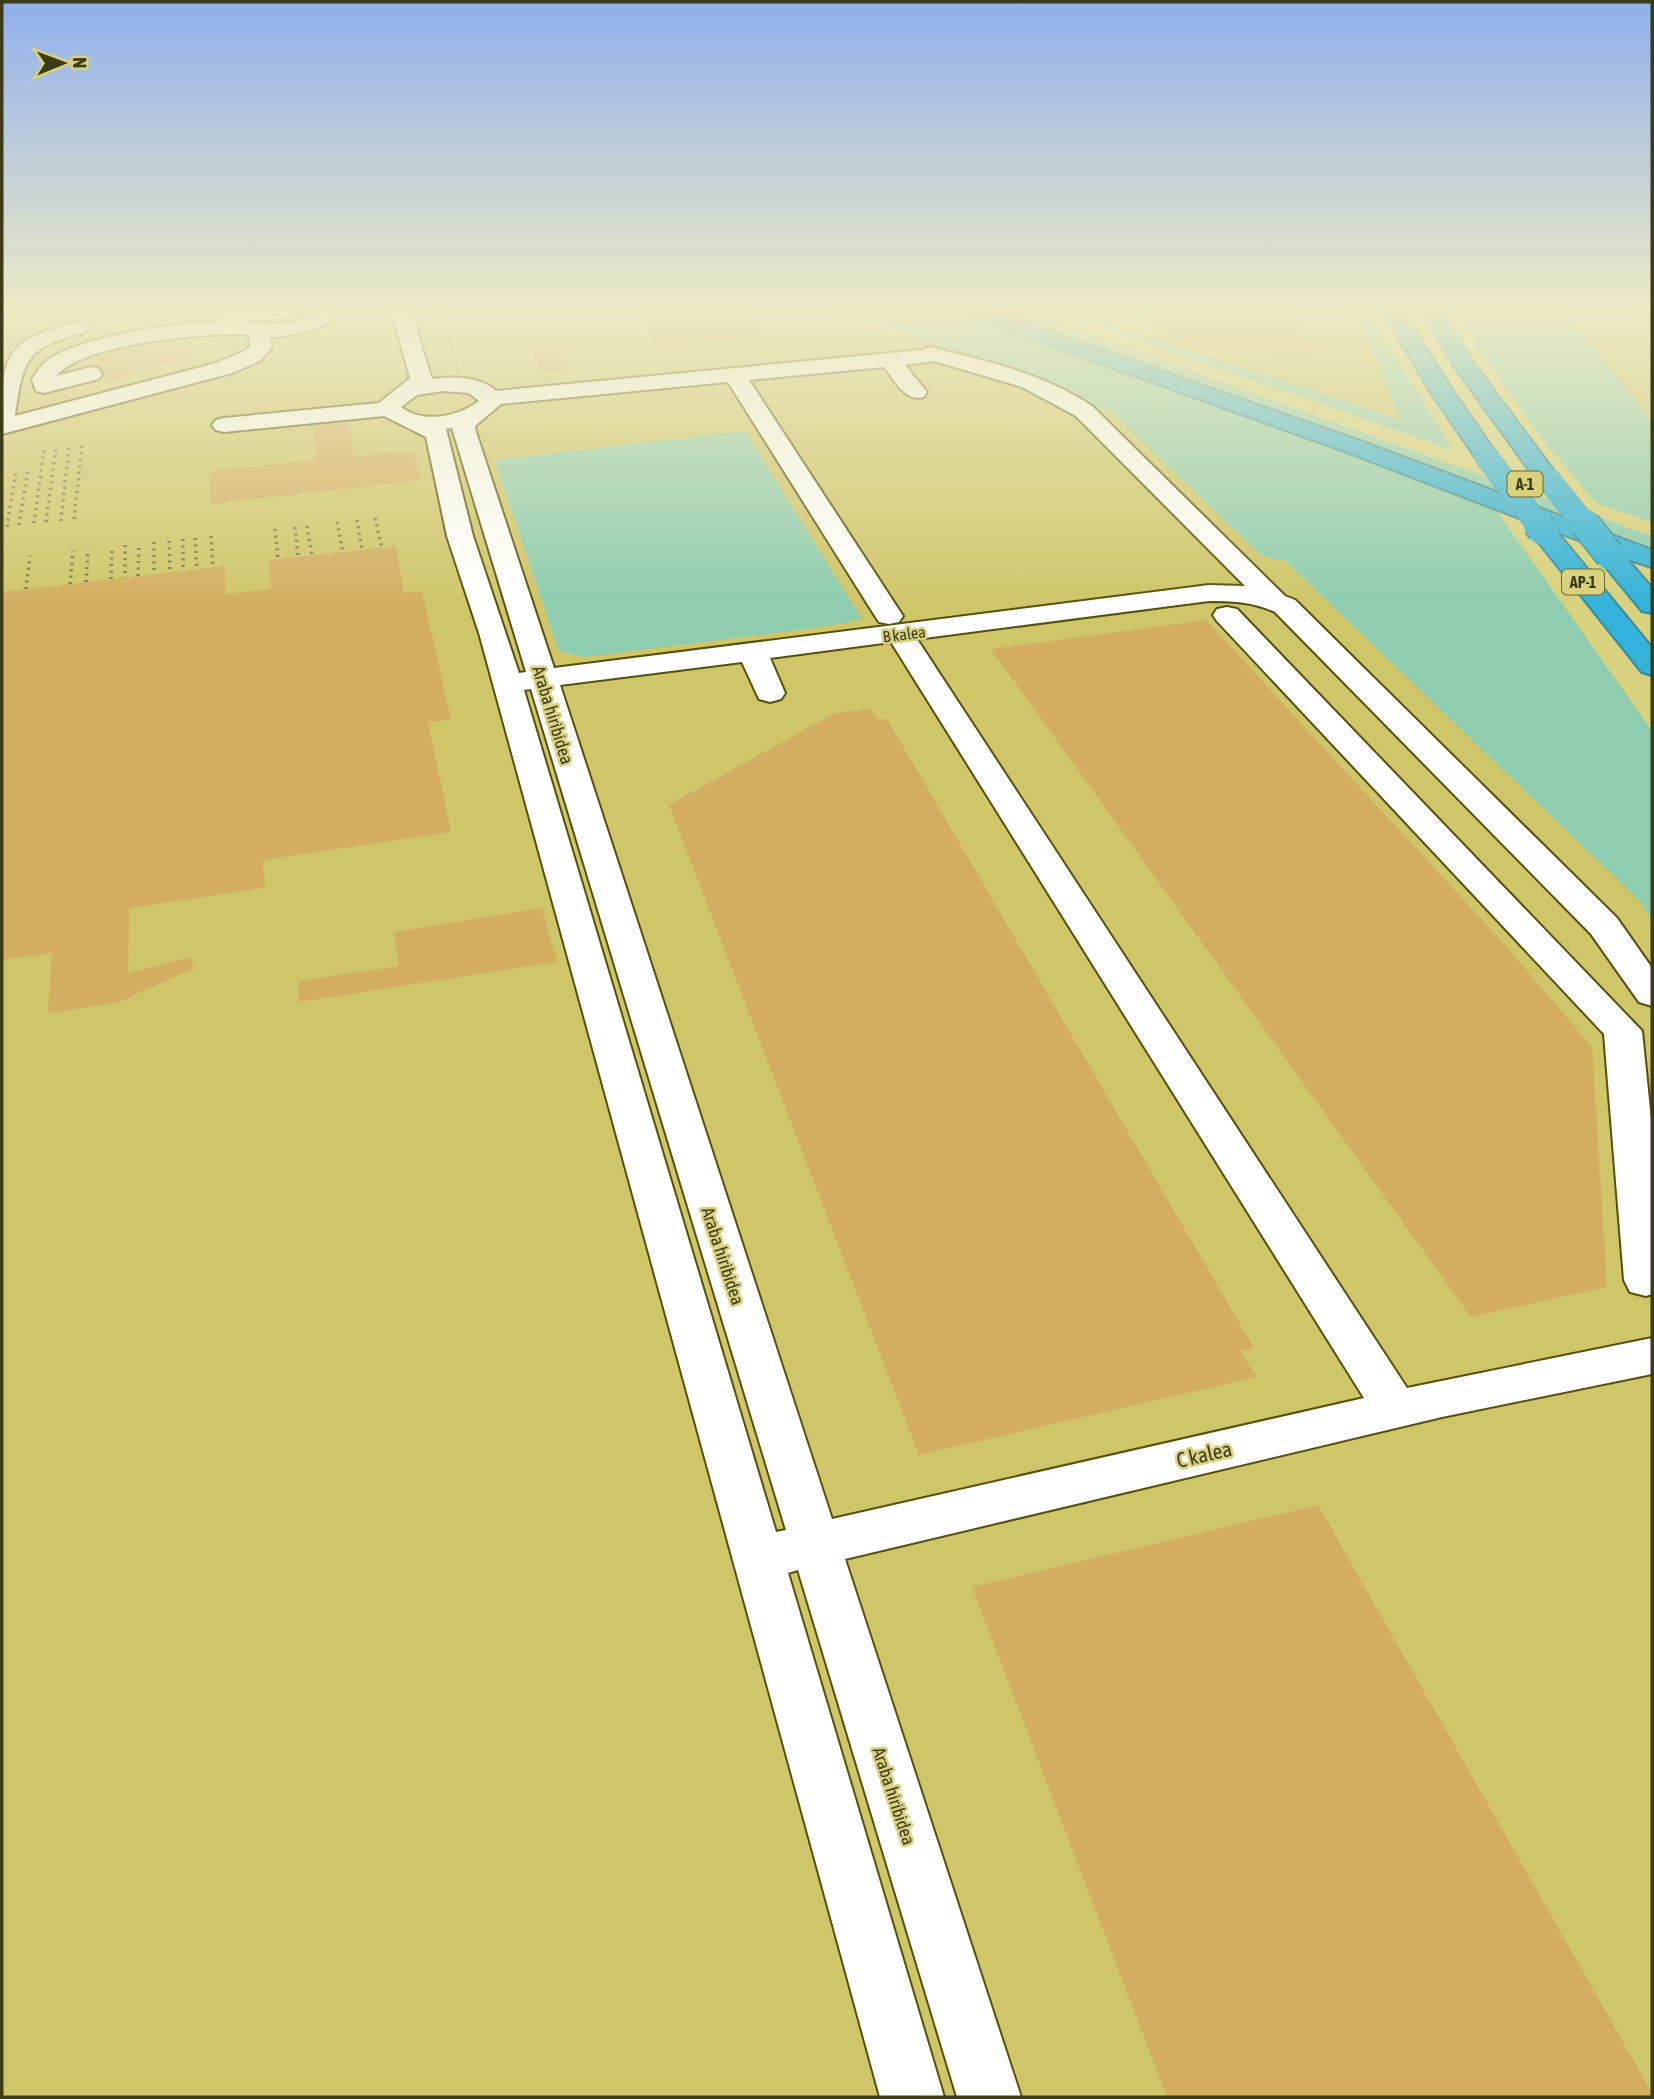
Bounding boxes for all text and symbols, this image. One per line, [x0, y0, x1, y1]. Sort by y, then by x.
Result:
north arrow [28, 28, 98, 98]
text: N [69, 57, 91, 69]
road number: A-1 [1508, 471, 1542, 496]
road number: AP-1 [1562, 569, 1604, 594]
street label: B kalea [882, 622, 926, 646]
street label: Araba hiribidea [528, 663, 578, 767]
street label: Araba hiribidea [697, 1204, 749, 1308]
street label: C kalea [1174, 1436, 1234, 1472]
street label: Araba hiribidea [868, 1744, 920, 1848]

